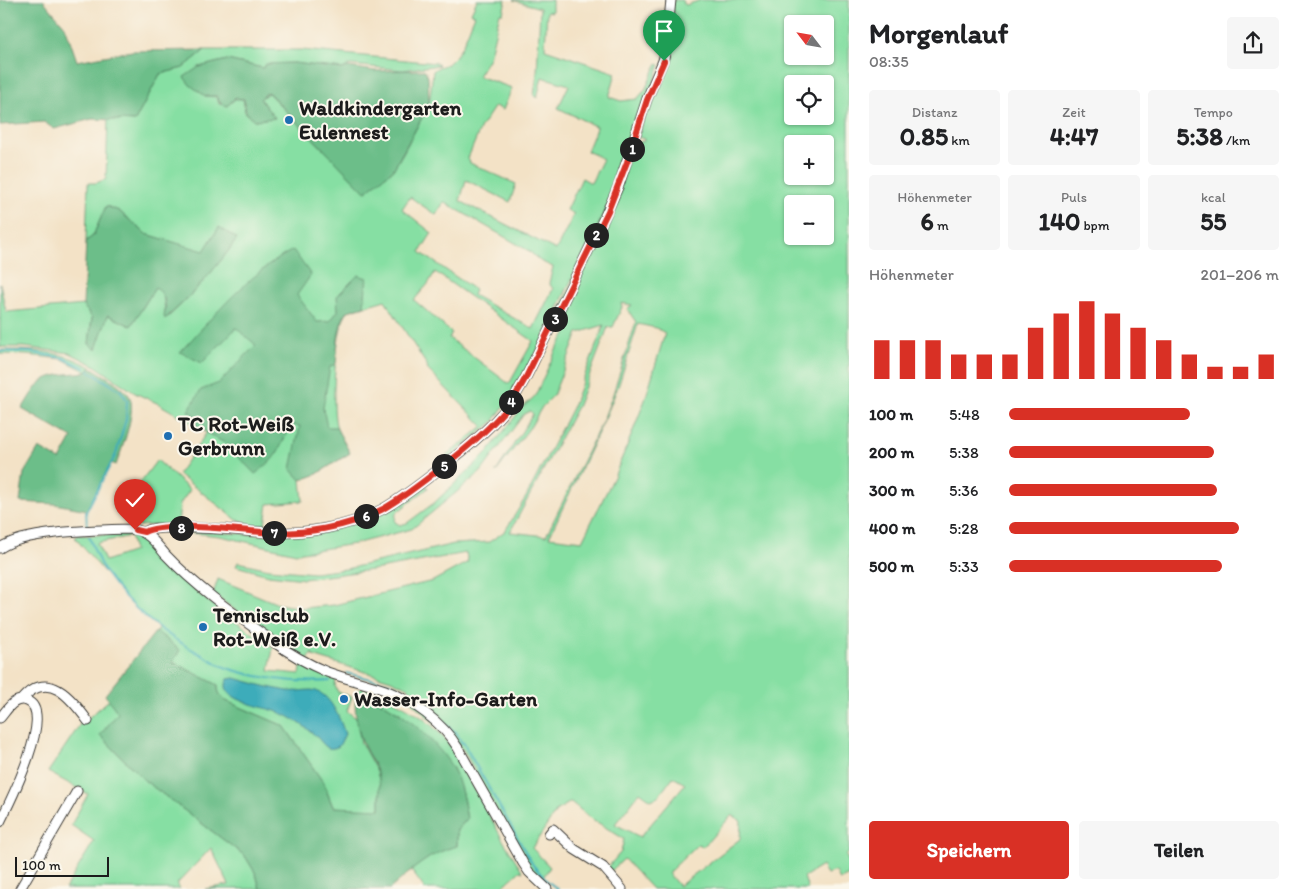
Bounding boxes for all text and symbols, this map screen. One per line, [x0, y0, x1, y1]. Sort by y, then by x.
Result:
pin [643, 10, 685, 61]
north arrow [784, 15, 834, 65]
map controls [784, 15, 834, 245]
text: Morgenlauf [869, 16, 1008, 50]
icon: arrive [650, 17, 678, 45]
button: share [1227, 17, 1279, 69]
text: 08:35 [869, 52, 909, 71]
button: locate [784, 75, 834, 125]
place label: Waldkindergarten Eulennest [299, 95, 462, 144]
text: Distanz [912, 104, 957, 121]
text: Zeit [1062, 104, 1086, 121]
text: Tempo [1194, 104, 1233, 121]
marker: Waldkindergarten Eulennest [283, 114, 295, 126]
text: 0.85 [900, 121, 948, 151]
text: 4:47 [1050, 121, 1098, 151]
text: 5:38 [1176, 121, 1223, 151]
text: km [948, 132, 970, 149]
text: /km [1223, 132, 1250, 149]
button: + [784, 135, 834, 185]
pin: 1 [620, 136, 644, 162]
text: 1 [629, 141, 636, 158]
text: Höhenmeter [898, 189, 972, 206]
text: Puls [1061, 189, 1087, 206]
text: kcal [1201, 189, 1226, 206]
button: − [784, 195, 834, 245]
text: 6 [921, 206, 934, 236]
text: 140 [1038, 206, 1080, 236]
text: 55 [1200, 206, 1226, 236]
text: m [934, 217, 949, 234]
text: bpm [1080, 217, 1110, 234]
pin: 2 [584, 222, 608, 248]
text: 2 [593, 227, 600, 244]
text: Höhenmeter [869, 265, 954, 284]
text: 201–206 m [1201, 265, 1279, 284]
pin: 3 [542, 306, 568, 332]
text: 3 [552, 311, 559, 328]
pin: 4 [498, 390, 524, 414]
text: 4 [507, 394, 516, 411]
text: 100 m [869, 405, 913, 424]
text: 5:48 [949, 405, 980, 424]
place label: TC Rot-Weiß Gerbrunn [177, 411, 294, 460]
marker: TC Rot-Weiß Gerbrunn [162, 430, 174, 442]
text: 200 m [869, 443, 914, 462]
text: 5:38 [949, 443, 979, 462]
pin: 5 [432, 454, 456, 478]
text: 5 [441, 458, 448, 475]
pin [114, 479, 156, 530]
text: 300 m [869, 481, 915, 500]
text: 5:36 [949, 481, 979, 500]
icon: check [121, 486, 149, 514]
pin: 6 [354, 504, 378, 528]
text: 6 [363, 508, 370, 525]
pin: 8 [168, 516, 194, 540]
text: 400 m [869, 519, 915, 538]
text: 5:28 [949, 519, 979, 538]
text: 8 [178, 520, 185, 537]
pin: 7 [262, 520, 286, 546]
text: 7 [271, 525, 278, 542]
text: 500 m [869, 557, 914, 576]
text: 5:33 [949, 557, 979, 576]
place label: Tennisclub Rot-Weiß e.V. [212, 602, 336, 651]
marker: Tennisclub Rot-Weiß e.V. [197, 621, 209, 633]
place label: Wasser-Info-Garten [354, 686, 538, 711]
marker: Wasser-Info-Garten [338, 693, 350, 705]
button: Speichern [869, 821, 1069, 879]
button: Teilen [1079, 821, 1279, 879]
scale bar [15, 854, 109, 877]
text: 100 m [22, 857, 61, 874]

